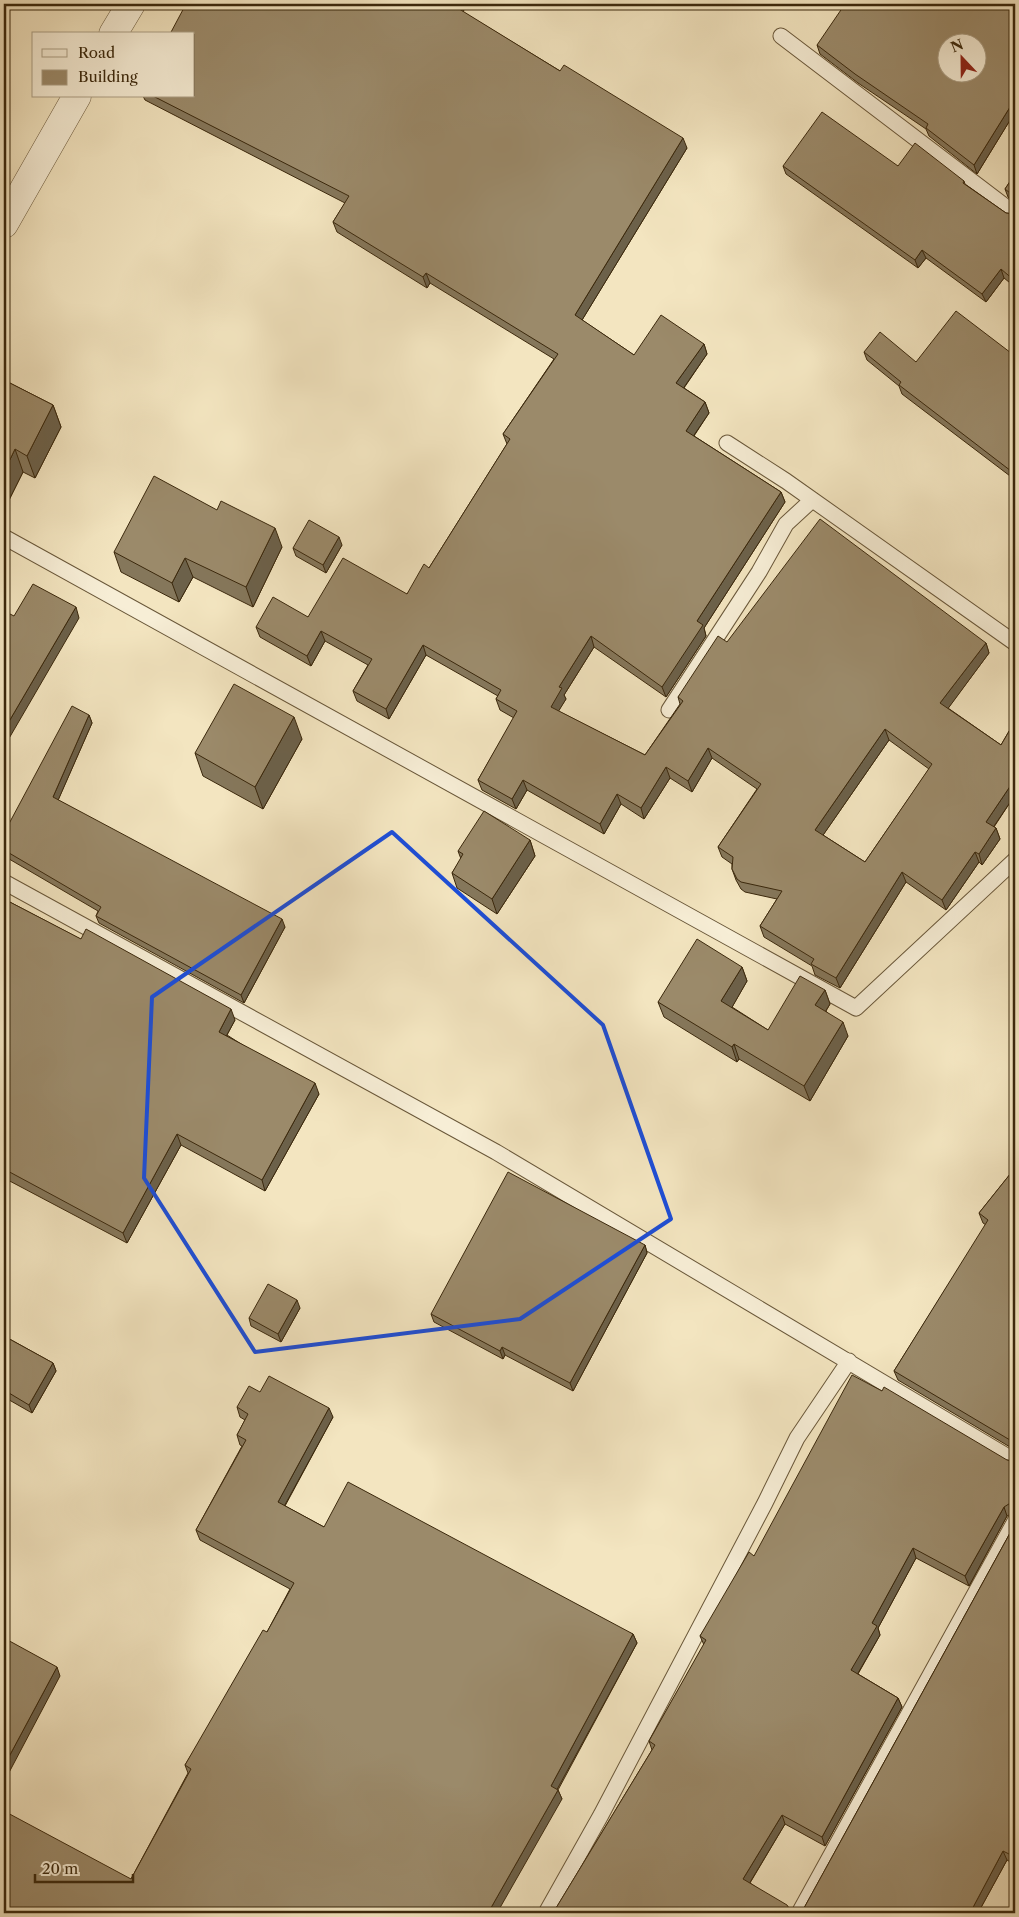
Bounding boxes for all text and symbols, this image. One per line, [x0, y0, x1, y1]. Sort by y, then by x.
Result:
legend [32, 32, 195, 98]
north arrow [936, 32, 986, 82]
text: N [948, 35, 966, 57]
text: Road [78, 43, 115, 62]
text: Building [78, 67, 138, 86]
scale bar [35, 1852, 132, 1884]
text: 20 m [42, 1859, 78, 1878]

